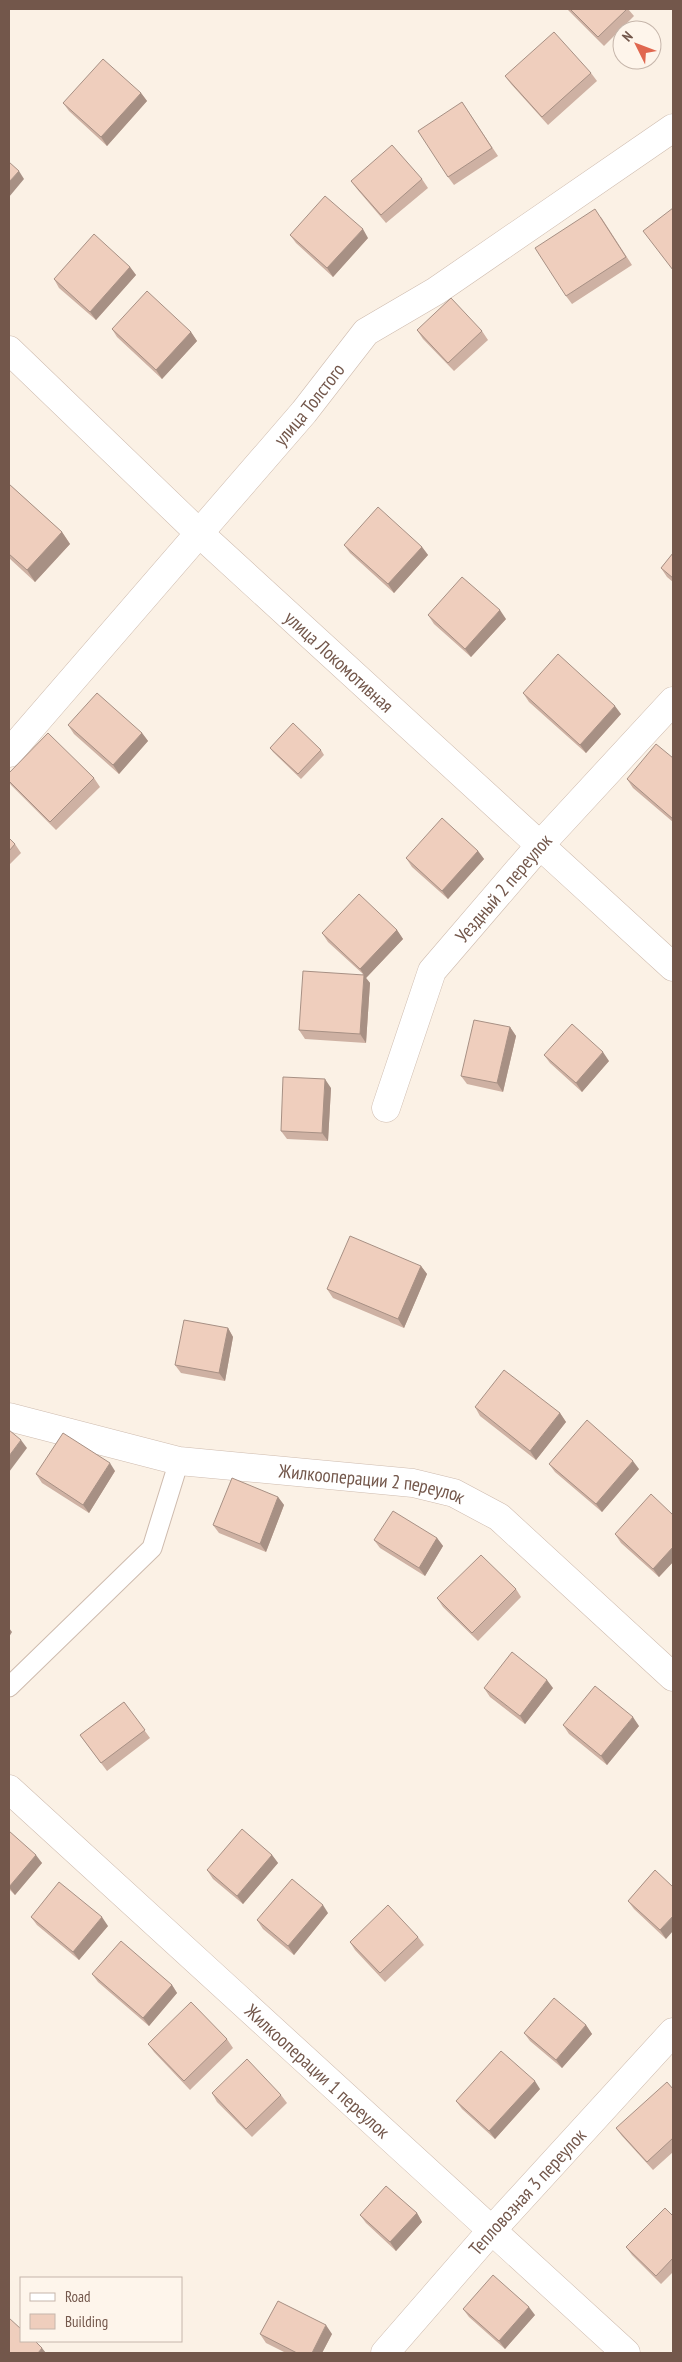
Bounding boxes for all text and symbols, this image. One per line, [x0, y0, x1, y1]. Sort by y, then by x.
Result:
north arrow [612, 20, 662, 70]
text: N [618, 27, 637, 45]
street label: улица Толстого [268, 358, 349, 451]
street label: улица Локомотивная [280, 606, 399, 717]
street label: Уездный 2 переулок [450, 828, 557, 947]
street label: Жилкооперации 2 переулок [277, 1458, 470, 1509]
street label: Жилкооперации 1 переулок [239, 1998, 395, 2144]
street label: Тепловозная 3 переулок [463, 2123, 591, 2260]
legend [20, 2277, 182, 2342]
text: Road [65, 2287, 91, 2306]
text: Building [65, 2312, 108, 2331]

